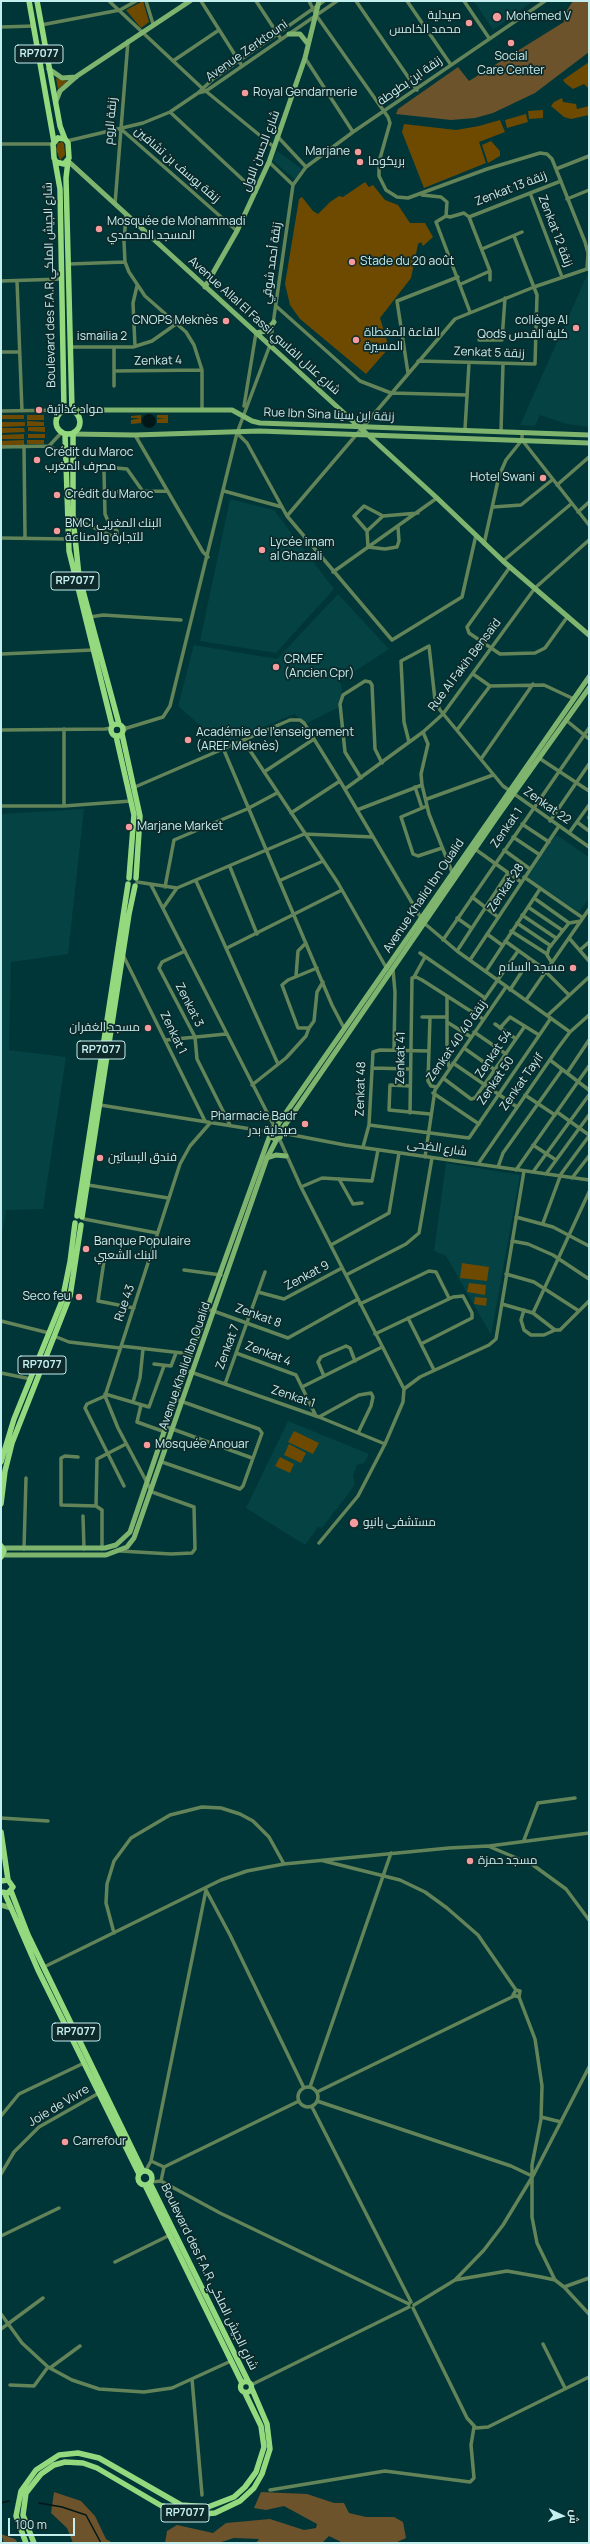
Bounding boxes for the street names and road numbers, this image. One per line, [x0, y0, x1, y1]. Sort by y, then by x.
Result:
street label: Avenue Zerktouni [203, 17, 291, 85]
road number: RP7077 [15, 45, 63, 63]
street label: زنقة ابن بطوطة [375, 53, 445, 109]
street label: زنقة الروم [102, 97, 120, 145]
street label: شارع الحسن الاول [239, 108, 283, 194]
street label: زنقة يوسف بن تشافين [131, 124, 223, 206]
street label: Zenkat 13 زنقة [473, 169, 549, 209]
street label: Boulevard des F.A.R شارع الجيش الملكي [41, 182, 59, 388]
street label: Zenkat 12 زنقة [535, 193, 575, 269]
street label: زنقة أحمد شوقي [259, 221, 285, 305]
street label: Avenue Allal El Fassi شارع علال الفاسي [185, 254, 343, 398]
street label: ismailia 2 [77, 330, 127, 344]
street label: Zenkat 5 زنقة [453, 345, 525, 361]
street label: Zenkat 4 [134, 353, 182, 369]
street label: Rue Ibn Sina زنقة ابن سينا [263, 406, 395, 424]
road number: RP7077 [51, 572, 99, 590]
street label: Rue Al Fakih Bensaïd [426, 616, 504, 714]
street label: Zenkat 22 [520, 784, 574, 828]
street label: Zenkat 1 [488, 805, 526, 851]
street label: Avenue Khalid Ibn Oualid [381, 836, 467, 956]
street label: Zenkat 28 [485, 861, 527, 915]
street label: Zenkat 3 [172, 980, 206, 1030]
street label: Zenkat 40 زنقة 40 [424, 998, 490, 1084]
street label: Zenkat 1 [156, 1009, 190, 1057]
street label: Zenkat 54 [473, 1027, 515, 1081]
street label: Zenkat 41 [393, 1031, 409, 1085]
road number: RP7077 [77, 1041, 125, 1059]
street label: Zenkat Tayif [497, 1050, 547, 1114]
street label: Zenkat 50 [475, 1054, 517, 1108]
street label: Zenkat 48 [353, 1061, 369, 1117]
street label: شارع الضحى [406, 1137, 468, 1159]
street label: Zenkat 9 [282, 1258, 332, 1294]
street label: Rue 43 [112, 1283, 138, 1323]
street label: Avenue Khalid Ibn Oualid [156, 1300, 214, 1432]
street label: Zenkat 8 [233, 1301, 283, 1331]
street label: Zenkat 7 [213, 1322, 243, 1372]
street label: Zenkat 4 [243, 1339, 293, 1369]
road number: RP7077 [18, 1356, 66, 1374]
street label: Zenkat 1 [269, 1383, 317, 1411]
road number: RP7077 [52, 2023, 100, 2041]
street label: Joie de Vivre [26, 2082, 92, 2130]
street label: Boulevard des F.A.R شارع الجيش الملكي [157, 2181, 261, 2373]
road number: RP7077 [161, 2504, 209, 2522]

